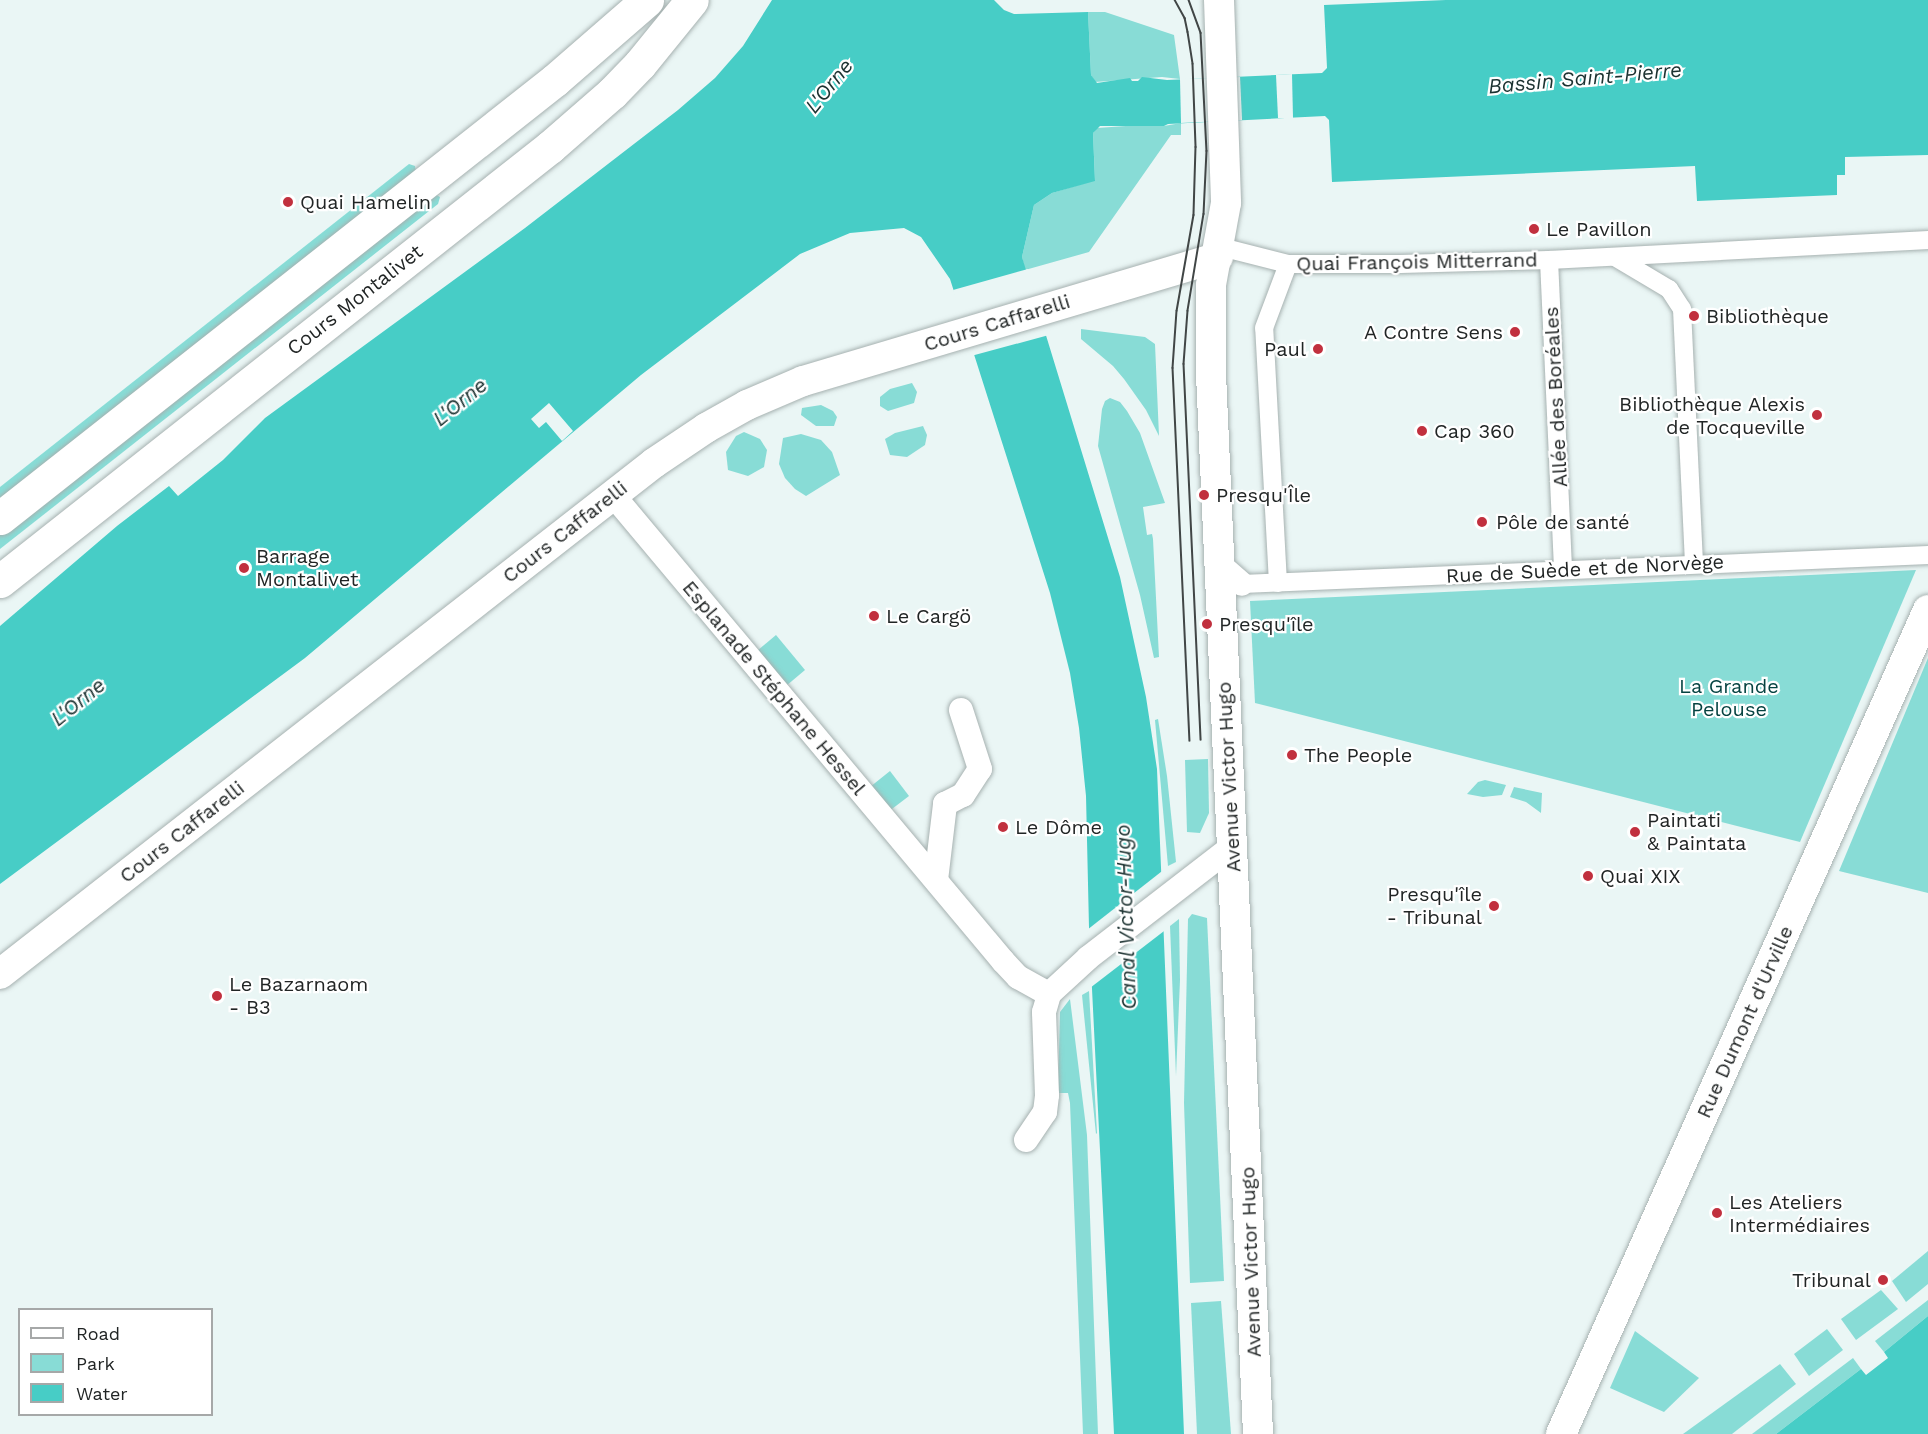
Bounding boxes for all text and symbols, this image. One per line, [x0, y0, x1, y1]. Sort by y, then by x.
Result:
water label: L'Orne [799, 54, 859, 118]
water label: Bassin Saint-Pierre [1487, 57, 1683, 99]
place label: Quai Hamelin [300, 190, 431, 214]
marker: Quai Hamelin [281, 195, 295, 209]
place label: Le Pavillon [1546, 217, 1652, 241]
marker: Le Pavillon [1527, 222, 1541, 236]
street label: Cours Montalivet [282, 240, 428, 360]
street label: Quai François Mitterrand [1296, 248, 1538, 276]
street label: Cours Caffarelli [921, 289, 1073, 357]
place label: Bibliothèque [1706, 304, 1829, 328]
street label: Allée des Boréales [1539, 306, 1573, 488]
marker: Bibliothèque [1687, 309, 1701, 323]
place label: A Contre Sens [1363, 320, 1503, 344]
marker: A Contre Sens [1508, 325, 1522, 339]
place label: Paul [1264, 337, 1306, 361]
marker: Paul [1311, 342, 1325, 356]
water label: L'Orne [428, 372, 492, 432]
place label: Bibliothèque Alexis de Tocqueville [1618, 392, 1805, 439]
marker: Bibliothèque Alexis de Tocqueville [1810, 408, 1824, 422]
place label: Cap 360 [1434, 419, 1515, 443]
marker: Cap 360 [1415, 424, 1429, 438]
street label: Cours Caffarelli [498, 476, 632, 588]
place label: Presqu'Île [1216, 483, 1311, 507]
marker: Presqu'Île [1197, 488, 1211, 502]
place label: Pôle de santé [1496, 510, 1629, 534]
marker: Pôle de santé [1473, 513, 1491, 531]
place label: Barrage Montalivet [256, 544, 358, 591]
street label: Rue de Suède et de Norvège [1445, 550, 1725, 588]
marker: Barrage Montalivet [237, 561, 251, 575]
street label: Esplanade Stéphane Hessel [677, 576, 871, 800]
place label: Le Cargö [886, 604, 971, 628]
marker: Le Cargö [867, 609, 881, 623]
place label: Presqu'île [1219, 612, 1314, 636]
marker: Presqu'île [1200, 617, 1214, 631]
water label: L'Orne [46, 672, 110, 732]
park label: La Grande Pelouse [1679, 675, 1779, 722]
street label: Avenue Victor Hugo [1212, 681, 1246, 873]
place label: The People [1304, 743, 1412, 767]
marker: The People [1285, 748, 1299, 762]
street label: Cours Caffarelli [115, 776, 249, 888]
place label: Paintati & Paintata [1647, 808, 1746, 855]
place label: Le Dôme [1015, 815, 1102, 839]
marker: Le Dôme [996, 820, 1010, 834]
water label: Canal Victor-Hugo [1110, 823, 1142, 1011]
marker: Paintati & Paintata [1628, 825, 1642, 839]
place label: Quai XIX [1600, 864, 1681, 888]
marker: Quai XIX [1581, 869, 1595, 883]
place label: Presqu'île - Tribunal [1386, 882, 1482, 929]
marker: Presqu'île - Tribunal [1487, 899, 1501, 913]
street label: Rue Dumont d'Urville [1692, 922, 1798, 1122]
place label: Le Bazarnaom - B3 [229, 972, 368, 1019]
marker: Le Bazarnaom - B3 [210, 989, 224, 1003]
street label: Avenue Victor Hugo [1236, 1166, 1266, 1358]
place label: Les Ateliers Intermédiaires [1729, 1190, 1870, 1237]
marker: Les Ateliers Intermédiaires [1710, 1206, 1724, 1220]
place label: Tribunal [1792, 1268, 1871, 1292]
marker: Tribunal [1876, 1273, 1890, 1287]
legend [18, 1308, 213, 1416]
text: Road [76, 1323, 120, 1344]
text: Park [76, 1353, 115, 1374]
text: Water [76, 1383, 128, 1404]

